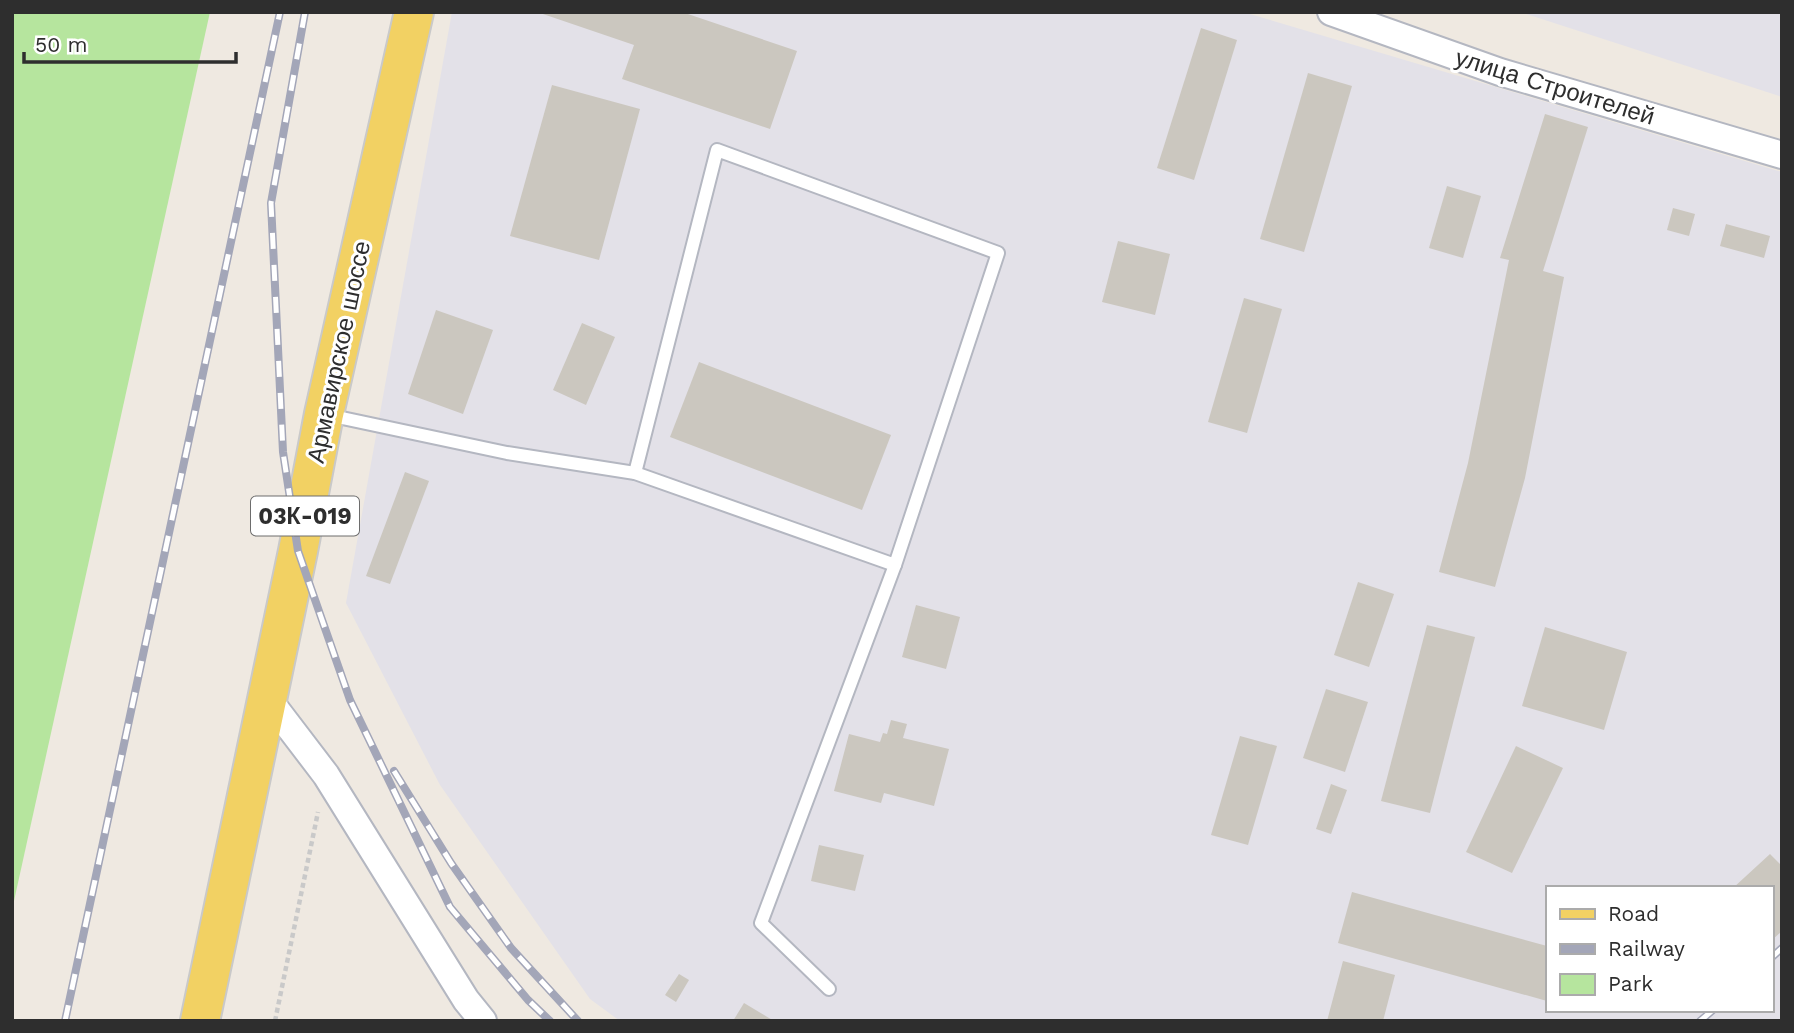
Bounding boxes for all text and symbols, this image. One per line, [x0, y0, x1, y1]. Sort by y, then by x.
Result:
scale bar [24, 21, 236, 65]
text: 50 m [35, 32, 87, 57]
street label: улица Строителей [1452, 43, 1658, 131]
street label: Армавирское шоссе [302, 238, 376, 466]
road number: 03К-019 [251, 496, 359, 536]
legend [1546, 886, 1773, 1012]
text: Road [1608, 901, 1659, 926]
text: Railway [1608, 936, 1685, 961]
text: Park [1608, 971, 1653, 996]

